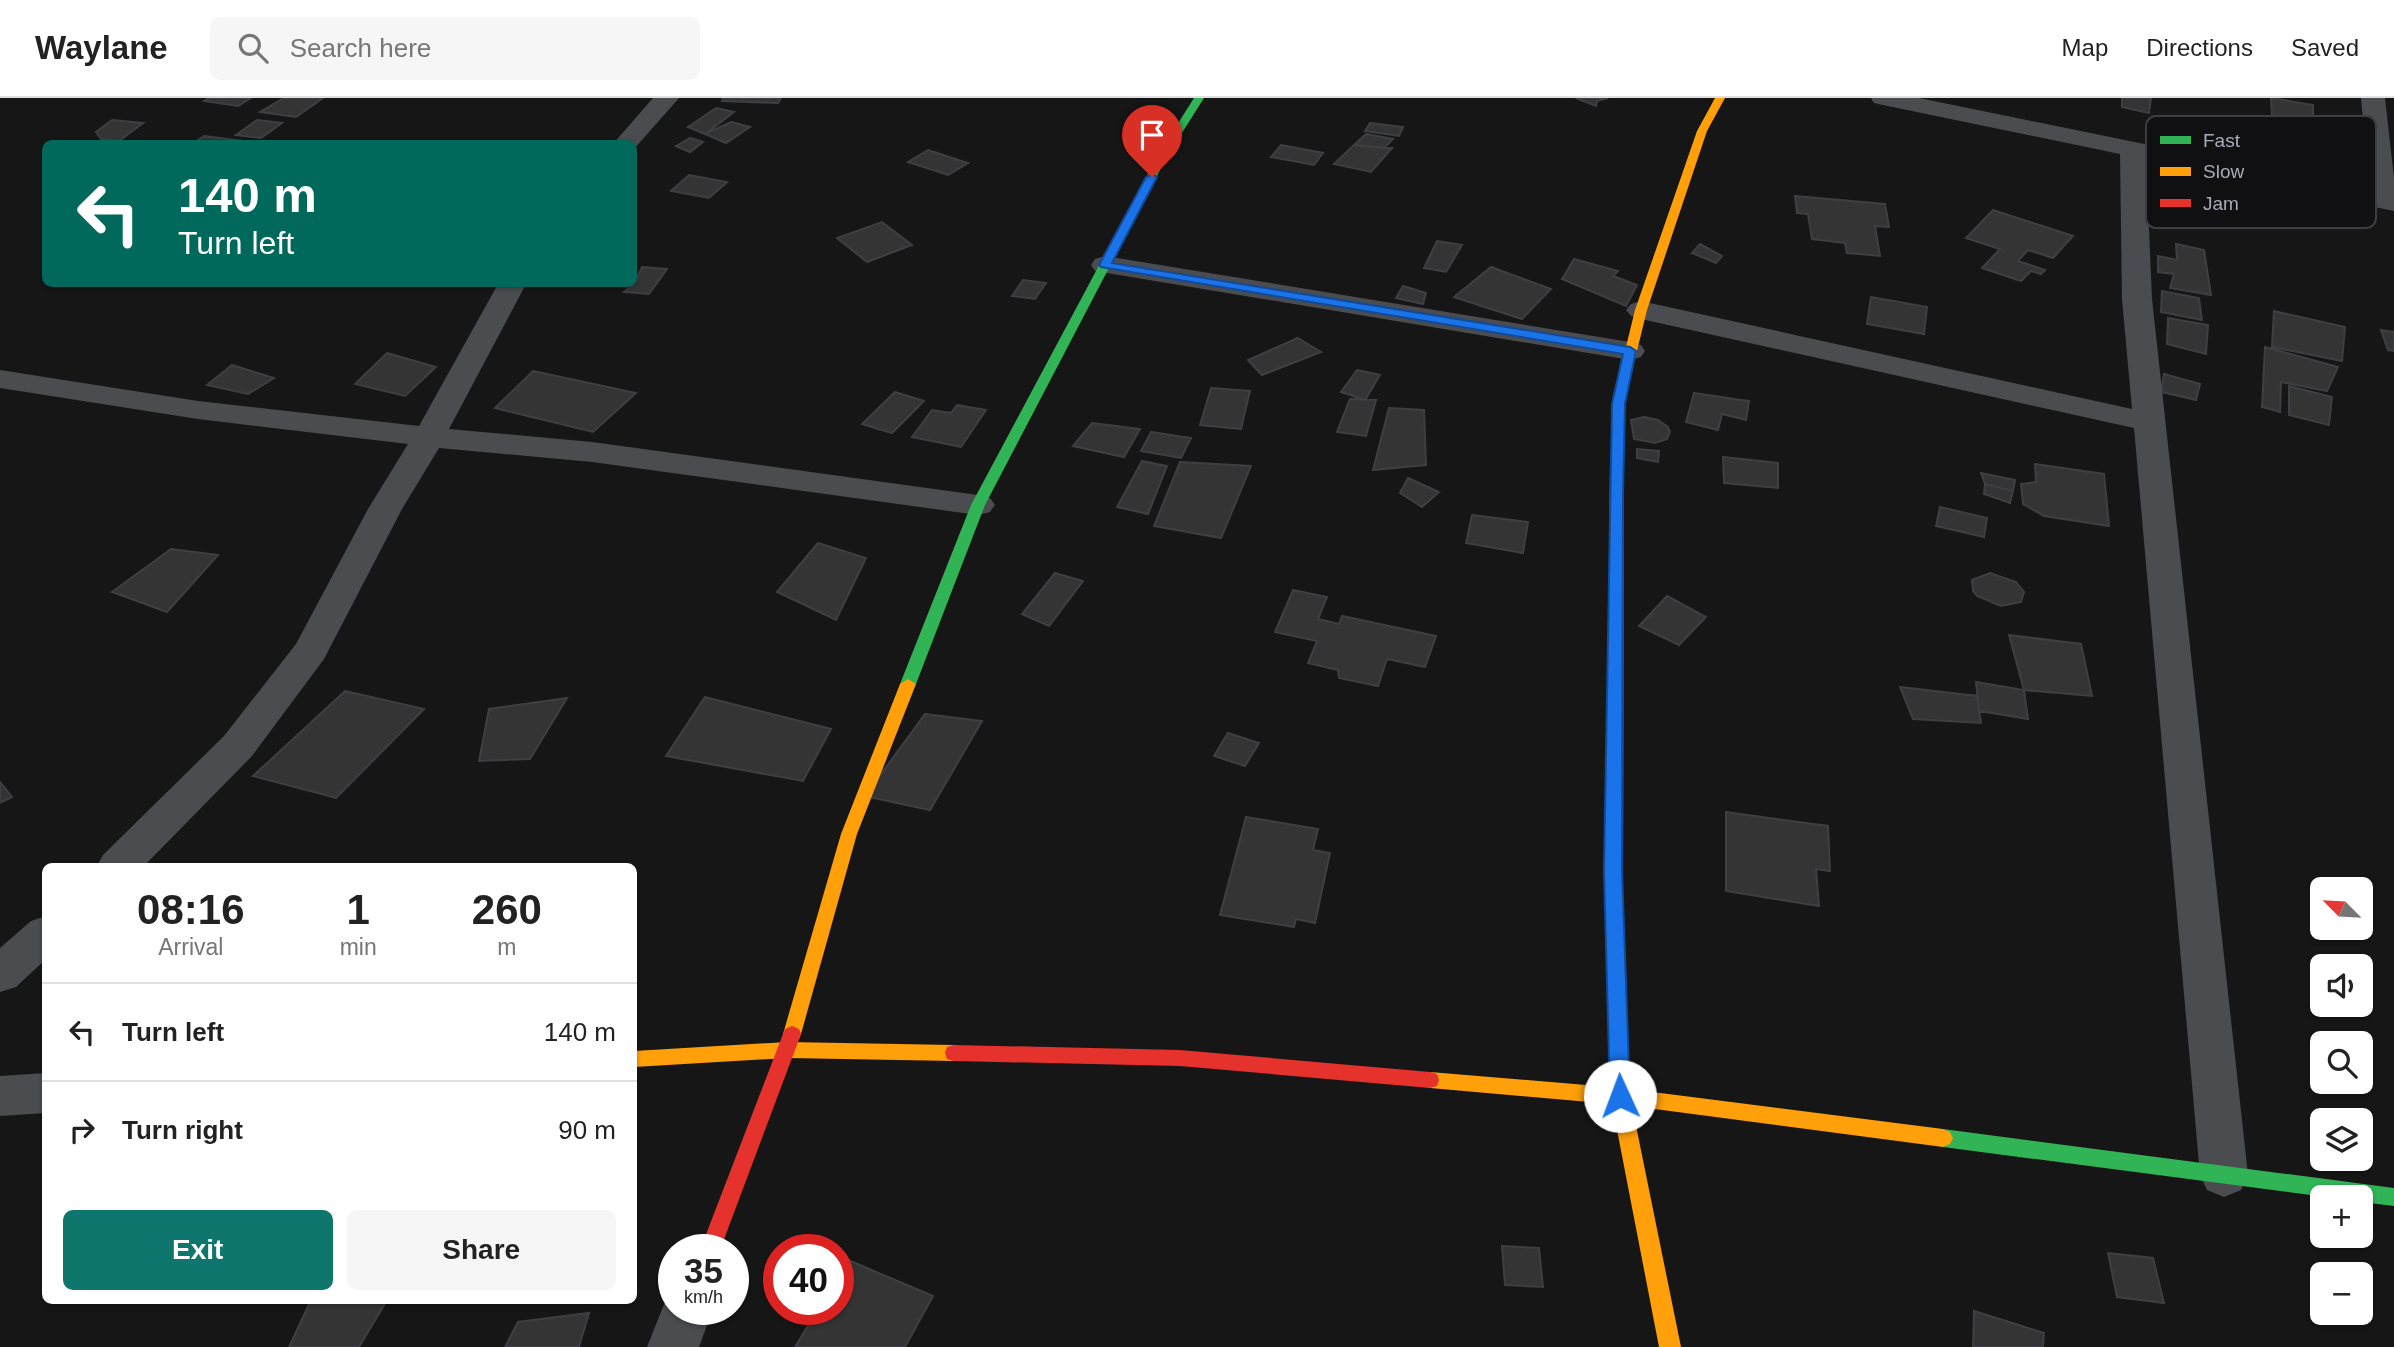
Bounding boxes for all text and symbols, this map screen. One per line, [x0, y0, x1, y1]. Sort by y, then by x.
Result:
search box [210, 17, 700, 80]
text: Waylane [35, 29, 168, 66]
icon: search [234, 29, 272, 67]
text: Search here [290, 33, 431, 63]
text: Map [2062, 34, 2108, 61]
text: Directions [2146, 34, 2253, 61]
text: Saved [2291, 34, 2359, 61]
pin [1122, 105, 1182, 177]
icon: arrive [1133, 116, 1171, 154]
legend [2146, 116, 2376, 228]
text: Fast [2203, 130, 2241, 151]
text: Slow [2203, 161, 2244, 182]
icon: left [63, 168, 154, 259]
text: 140 m [178, 168, 317, 222]
text: Jam [2203, 193, 2239, 214]
text: Turn left [178, 225, 294, 261]
north arrow [2310, 877, 2373, 940]
map controls [2310, 877, 2373, 1325]
text: 08:16 [137, 886, 245, 933]
text: 1 [346, 886, 370, 933]
text: 260 [472, 886, 542, 933]
text: Arrival [158, 934, 223, 960]
text: min [340, 934, 377, 960]
text: m [497, 934, 516, 960]
button: sound [2310, 954, 2373, 1017]
icon: left [63, 1013, 101, 1051]
text: Turn left [122, 1017, 224, 1047]
text: 140 m [544, 1017, 616, 1047]
button: search [2310, 1031, 2373, 1094]
position arrow [1583, 1059, 1657, 1133]
button: layers [2310, 1108, 2373, 1171]
icon: right [63, 1111, 101, 1149]
text: Turn right [122, 1115, 243, 1145]
text: 90 m [558, 1115, 616, 1145]
button: + [2310, 1185, 2373, 1248]
button: Exit [63, 1210, 333, 1290]
button: Share [347, 1210, 616, 1290]
speed limit sign: 40 [763, 1234, 854, 1325]
text: 35 [684, 1251, 723, 1290]
button: − [2310, 1262, 2373, 1325]
text: km/h [684, 1287, 723, 1307]

